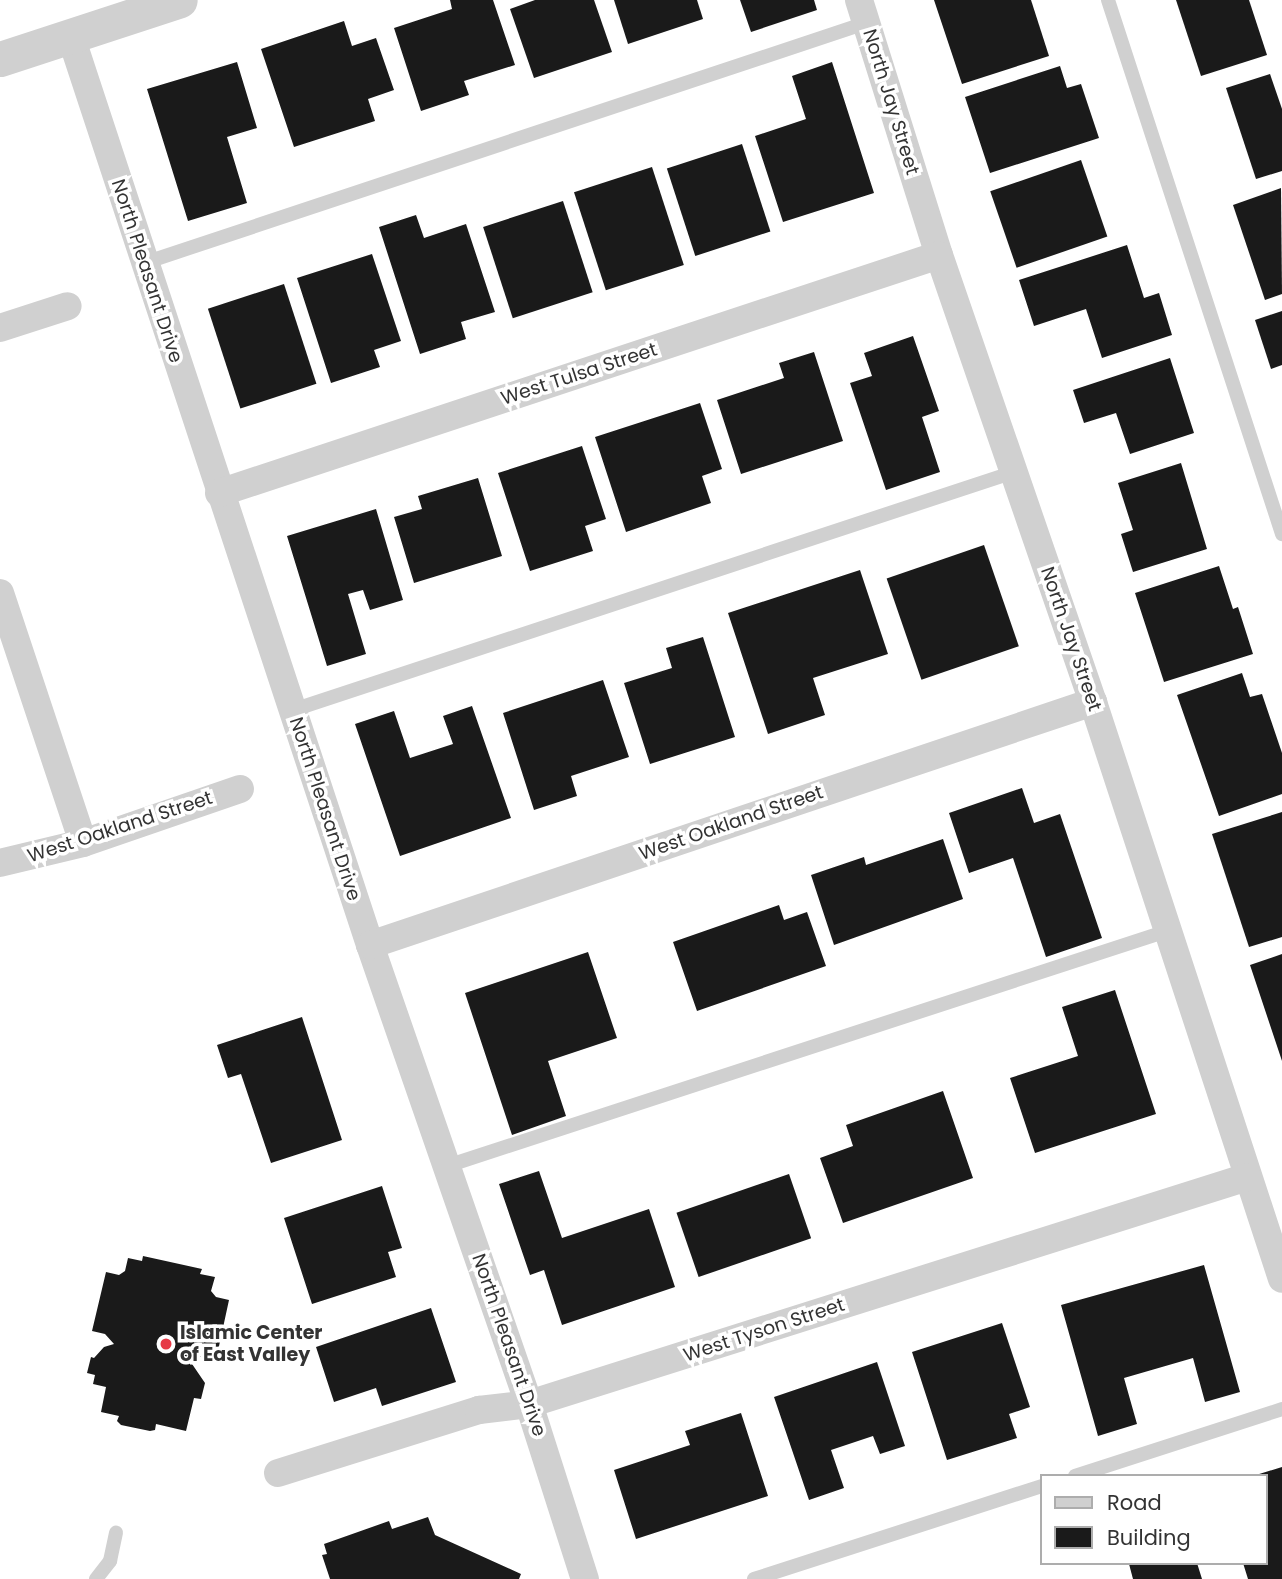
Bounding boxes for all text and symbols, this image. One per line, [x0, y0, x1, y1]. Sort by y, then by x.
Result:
street label: North Jay Street [858, 26, 924, 178]
street label: North Pleasant Drive [107, 176, 187, 366]
street label: West Tulsa Street [498, 338, 660, 410]
street label: North Jay Street [1036, 564, 1106, 714]
street label: North Pleasant Drive [285, 714, 365, 904]
street label: West Oakland Street [636, 781, 826, 865]
street label: West Oakland Street [25, 786, 215, 868]
street label: North Pleasant Drive [467, 1251, 551, 1439]
street label: West Tyson Street [681, 1293, 847, 1367]
place label: Islamic Center of East Valley [180, 1322, 322, 1366]
marker: Islamic Center of East Valley [158, 1336, 174, 1352]
legend [1040, 1474, 1268, 1565]
text: Road [1107, 1488, 1162, 1517]
text: Building [1107, 1523, 1191, 1552]

